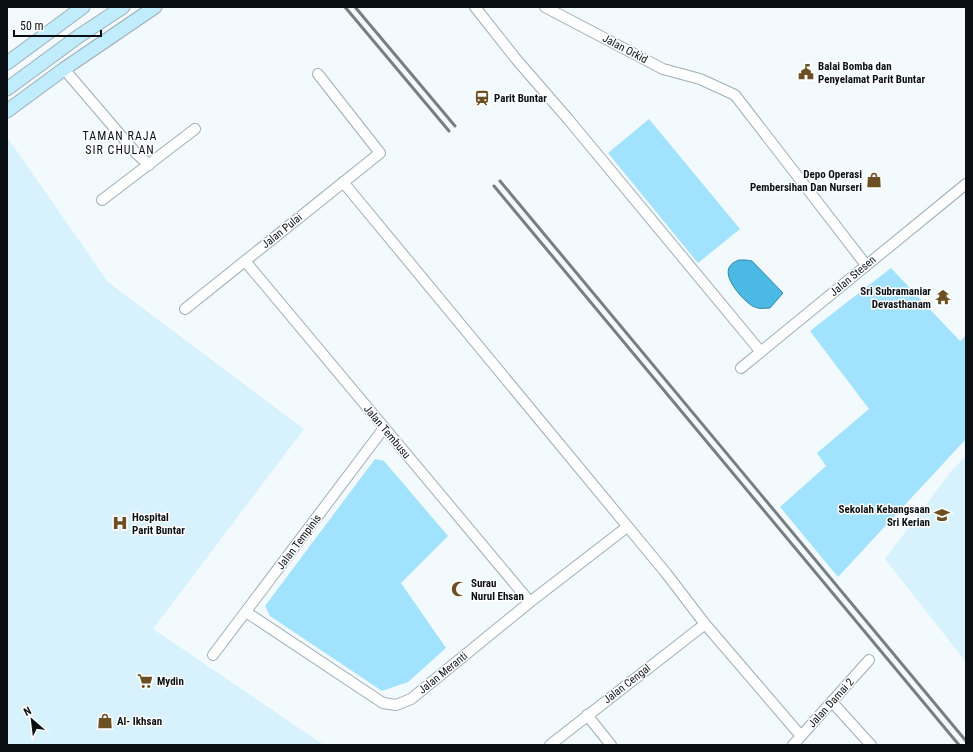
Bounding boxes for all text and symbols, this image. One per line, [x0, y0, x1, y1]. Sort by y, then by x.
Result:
scale bar [14, 12, 101, 38]
text: 50 m [20, 19, 44, 33]
street label: Jalan Orkid [600, 32, 650, 66]
place label: Balai Bomba dan Penyelamat Parit Buntar [818, 60, 925, 86]
public building icon: Balai Bomba dan Penyelamat Parit Buntar [797, 63, 815, 81]
station icon: Parit Buntar [473, 89, 491, 107]
place label: Parit Buntar [494, 92, 547, 105]
district label: TAMAN RAJA SIR CHULAN [83, 129, 157, 157]
place label: Depo Operasi Pembersihan Dan Nurseri [750, 168, 862, 194]
shop icon: Depo Operasi Pembersihan Dan Nurseri [865, 171, 883, 189]
street label: Jalan Pulai [259, 211, 305, 251]
street label: Jalan Stesen [827, 253, 879, 299]
place label: Sri Subramaniar Devasthanam [860, 285, 931, 311]
temple icon: Sri Subramaniar Devasthanam [934, 288, 952, 306]
street label: Jalan Tembusu [361, 403, 413, 461]
place label: Sekolah Kebangsaan Sri Kerian [839, 503, 930, 529]
school or university icon: Sekolah Kebangsaan Sri Kerian [933, 506, 951, 524]
place label: Hospital Parit Buntar [132, 511, 185, 537]
street label: Jalan Tempinis [274, 512, 324, 572]
hospital icon: Hospital Parit Buntar [111, 514, 129, 532]
place label: Surau Nurul Ehsan [471, 577, 524, 603]
mosque icon: Surau Nurul Ehsan [450, 580, 468, 598]
street label: Jalan Meranti [416, 649, 470, 697]
street label: Jalan Cengal [601, 662, 653, 706]
supermarket icon: Mydin [136, 672, 154, 690]
place label: Mydin [157, 675, 184, 688]
street label: Jalan Damai 2 [805, 676, 857, 730]
north arrow [12, 700, 52, 740]
text: N [22, 704, 34, 719]
shop icon: Al- Ikhsan [96, 712, 114, 730]
place label: Al- Ikhsan [117, 715, 162, 728]

